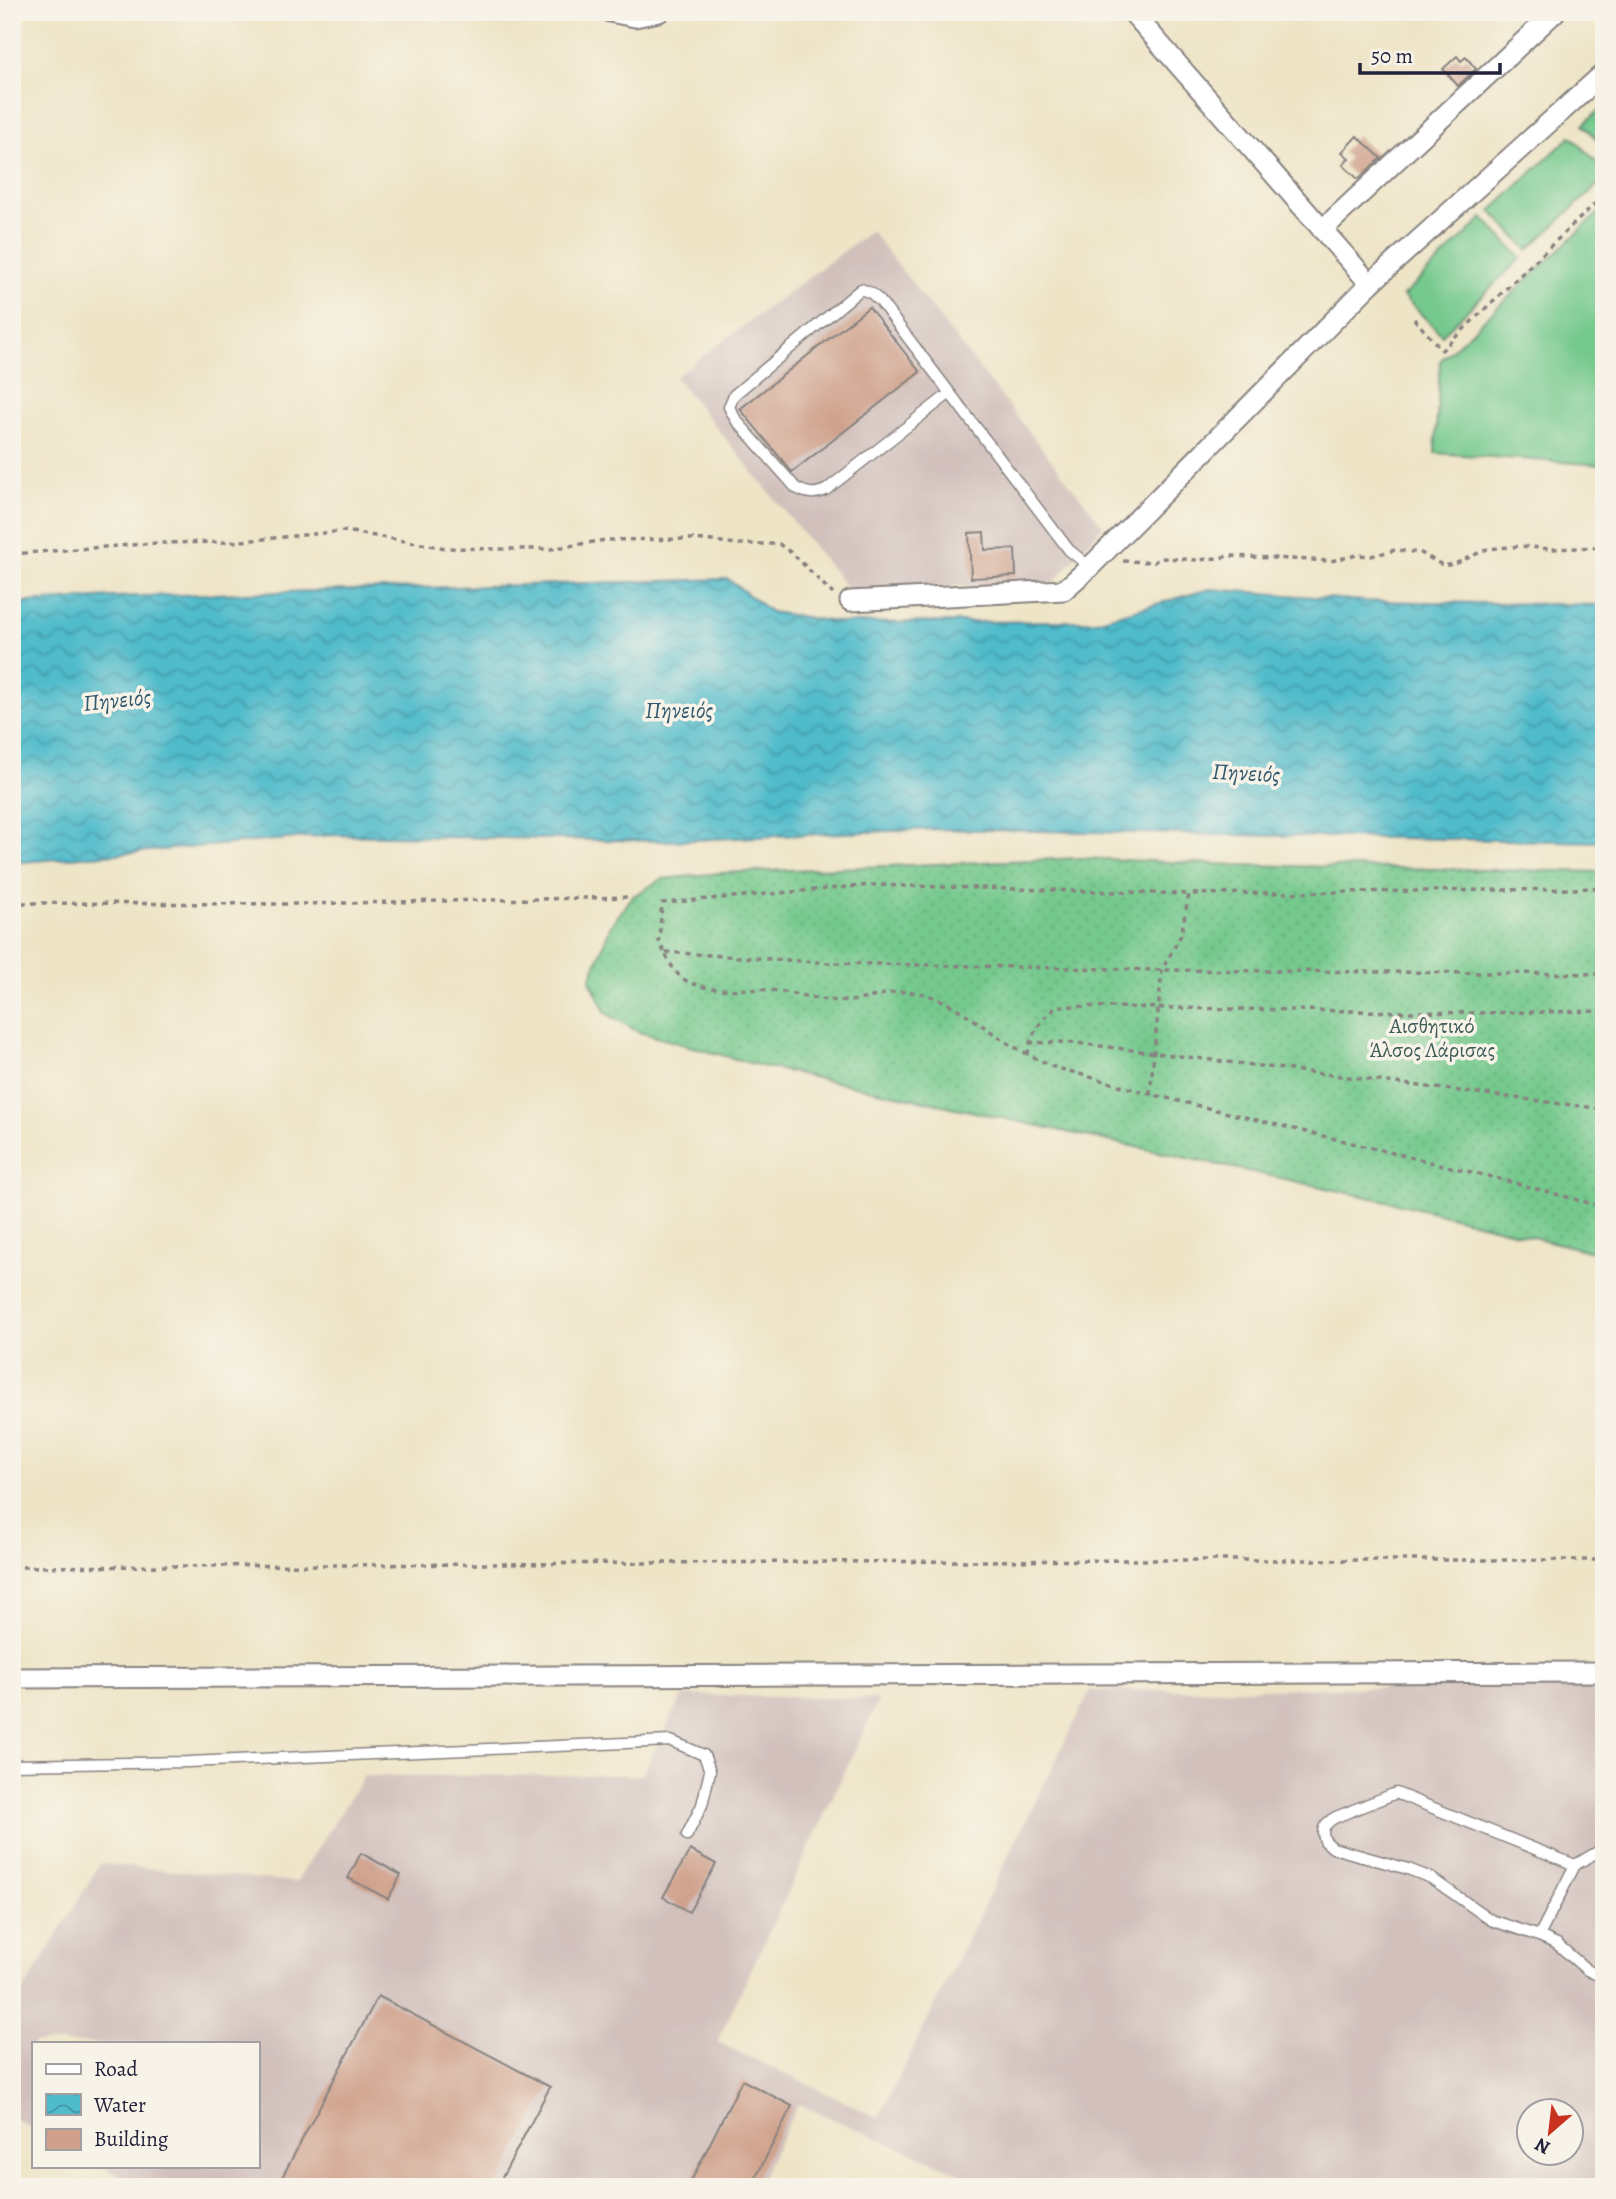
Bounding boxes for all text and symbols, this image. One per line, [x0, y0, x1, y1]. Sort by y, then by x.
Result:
scale bar [1360, 32, 1500, 76]
text: 50 m [1371, 42, 1413, 70]
water label: Πηνειός [82, 681, 153, 719]
water label: Πηνειός [645, 695, 714, 726]
water label: Πηνειός [1211, 756, 1281, 790]
park label: Αισθητικό Άλσος Λάρισας [1369, 1012, 1495, 1064]
legend [32, 2042, 259, 2168]
text: Road [94, 2055, 138, 2083]
text: Water [93, 2091, 146, 2119]
north arrow [1514, 2098, 1584, 2168]
text: Building [94, 2125, 169, 2153]
text: N [1530, 2131, 1555, 2161]

